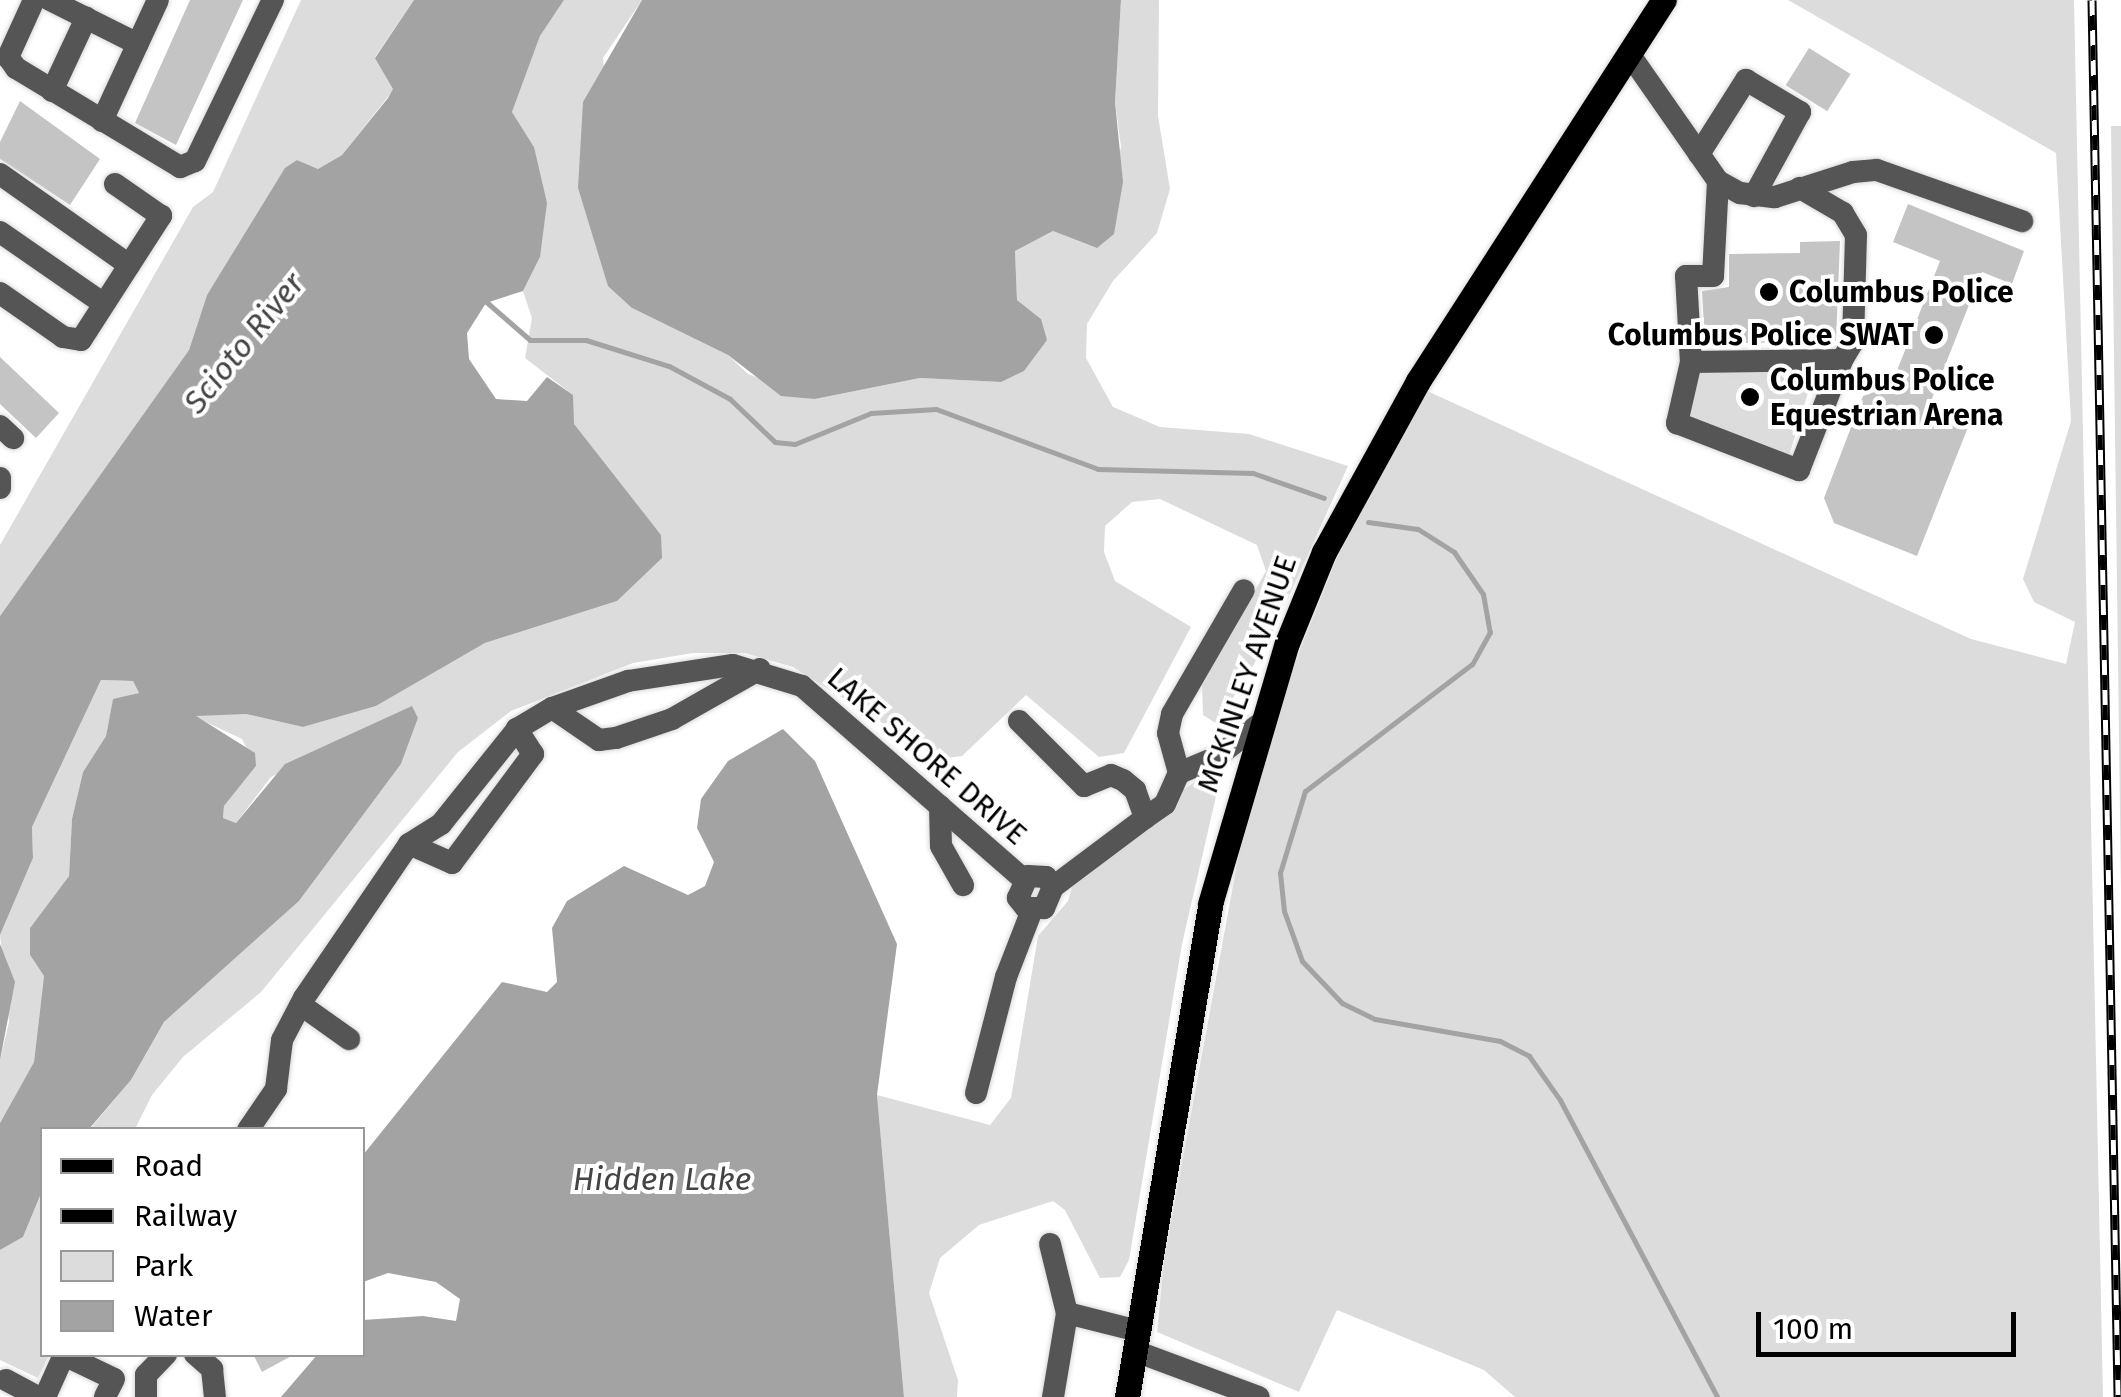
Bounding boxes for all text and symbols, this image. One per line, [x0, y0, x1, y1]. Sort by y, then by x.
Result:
water label: Scioto River [176, 265, 312, 421]
place label: Columbus Police [1789, 274, 2014, 310]
marker: Columbus Police [1758, 281, 1780, 303]
place label: Columbus Police SWAT [1608, 317, 1914, 353]
marker: Columbus Police SWAT [1923, 324, 1945, 346]
place label: Columbus Police Equestrian Arena [1770, 362, 2003, 432]
marker: Columbus Police Equestrian Arena [1739, 386, 1761, 408]
street label: MCKINLEY AVENUE [1190, 551, 1304, 797]
street label: LAKE SHORE DRIVE [820, 660, 1034, 852]
legend [40, 1127, 365, 1357]
text: Road [134, 1148, 203, 1184]
water label: Hidden Lake [573, 1160, 751, 1198]
text: Railway [134, 1198, 237, 1234]
text: Park [134, 1248, 193, 1284]
scale bar [1761, 1292, 2021, 1354]
text: Water [134, 1298, 213, 1334]
text: 100 m [1773, 1311, 1853, 1347]

